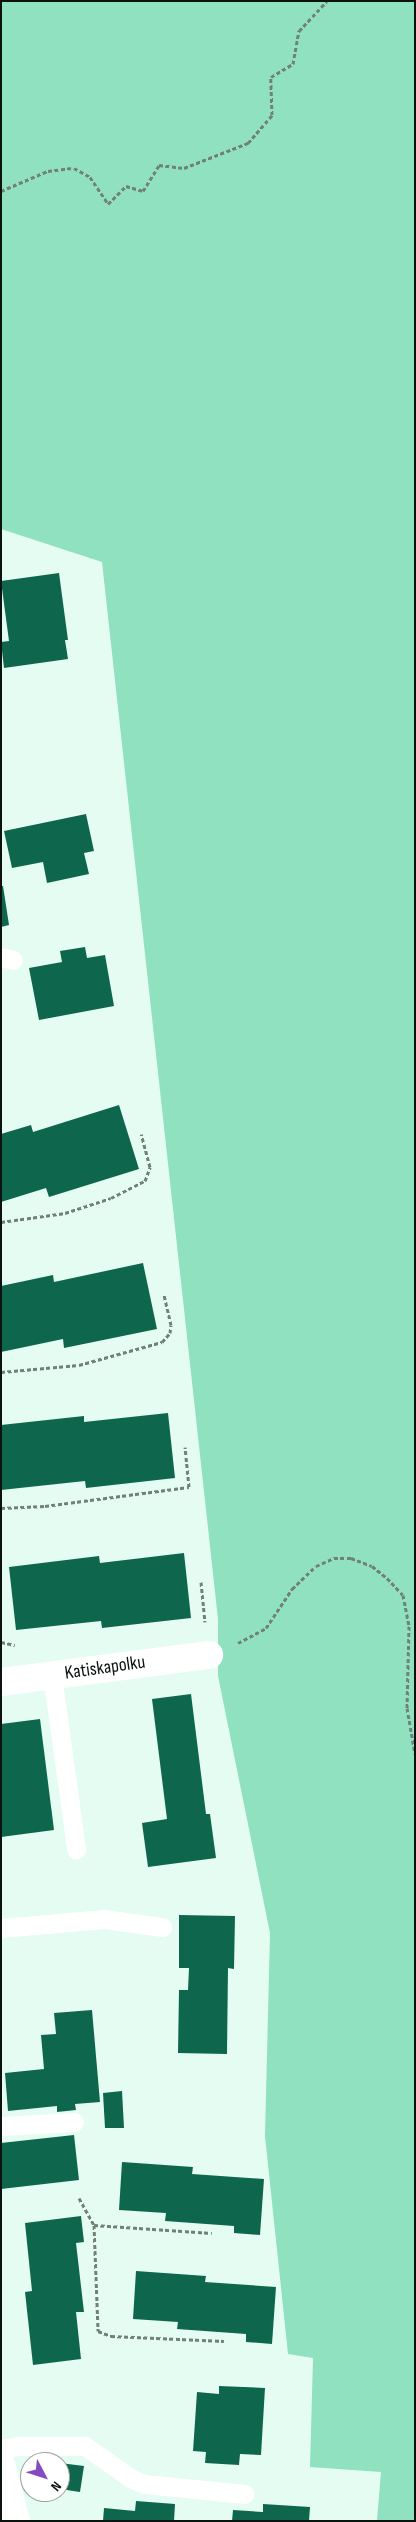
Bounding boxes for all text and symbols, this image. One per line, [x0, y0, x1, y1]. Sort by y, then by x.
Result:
street label: Katiskapolku [63, 1651, 147, 1685]
north arrow [20, 2452, 70, 2502]
text: N [47, 2478, 65, 2495]

